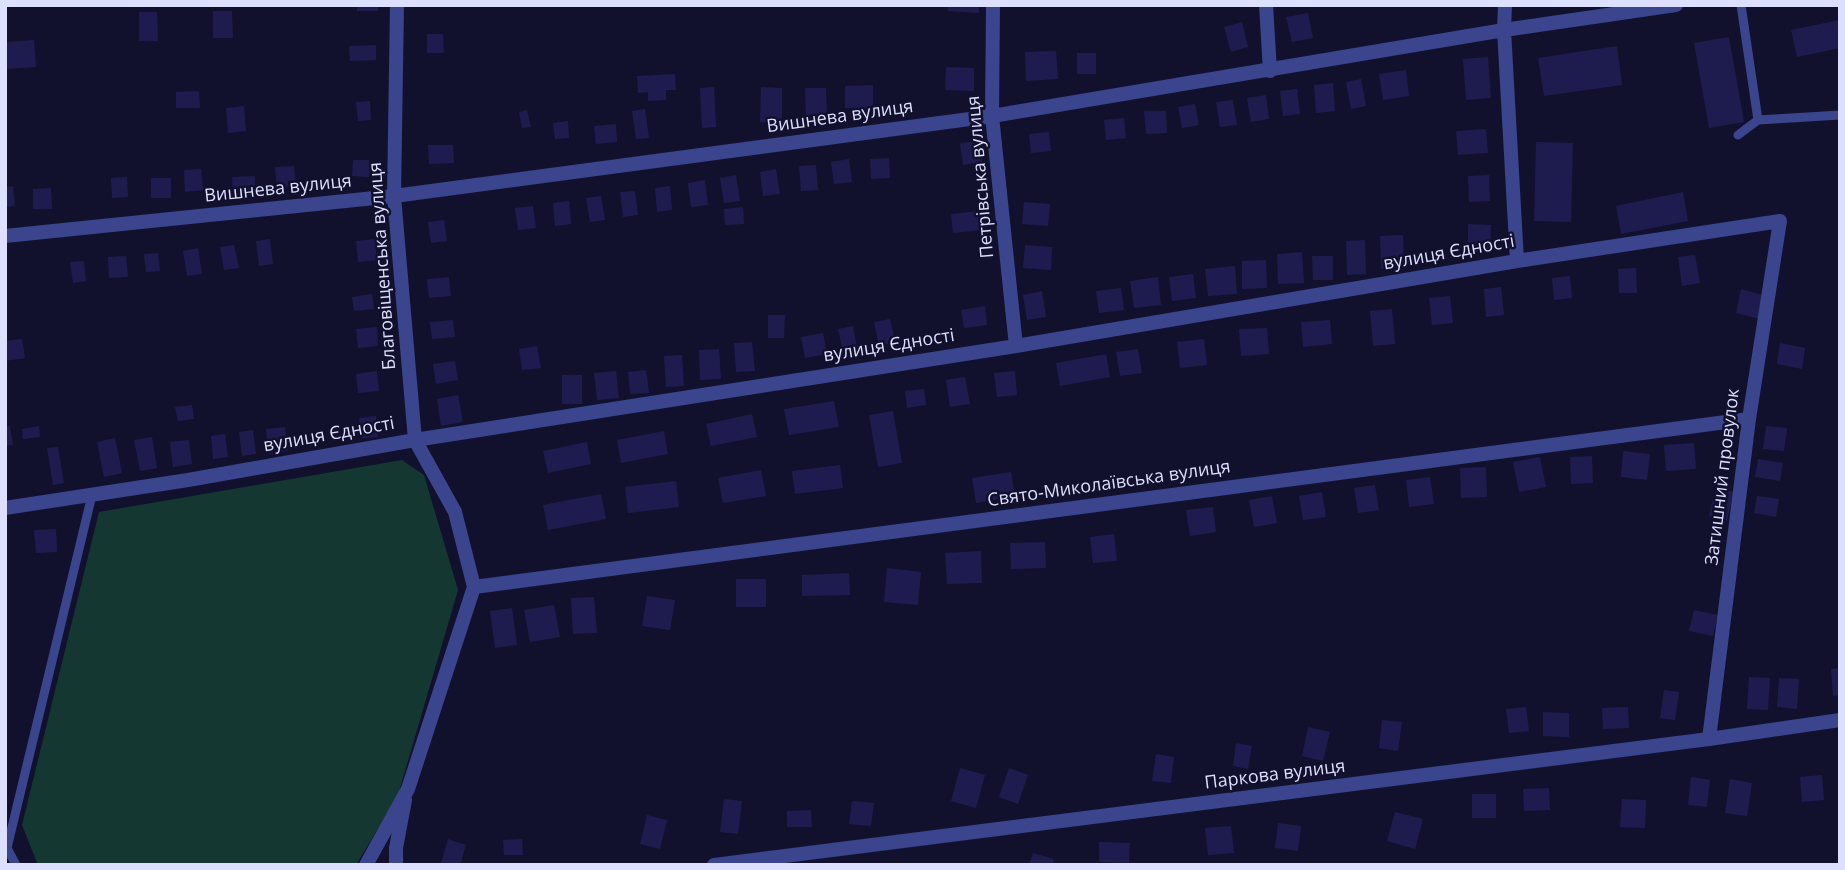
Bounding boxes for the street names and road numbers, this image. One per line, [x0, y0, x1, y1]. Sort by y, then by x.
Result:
street label: Петрівська вулиця [963, 95, 999, 259]
street label: Вишнева вулиця [765, 96, 915, 138]
street label: Благовіщенська вулиця [365, 162, 401, 370]
street label: Вишнева вулиця [203, 171, 353, 207]
street label: вулиця Єдності [1382, 231, 1516, 275]
street label: вулиця Єдності [822, 325, 956, 367]
street label: Затишний провулок [1701, 387, 1745, 567]
street label: вулиця Єдності [262, 413, 396, 457]
street label: Свято-Миколаївська вулиця [986, 456, 1232, 512]
street label: Паркова вулиця [1203, 756, 1347, 794]

